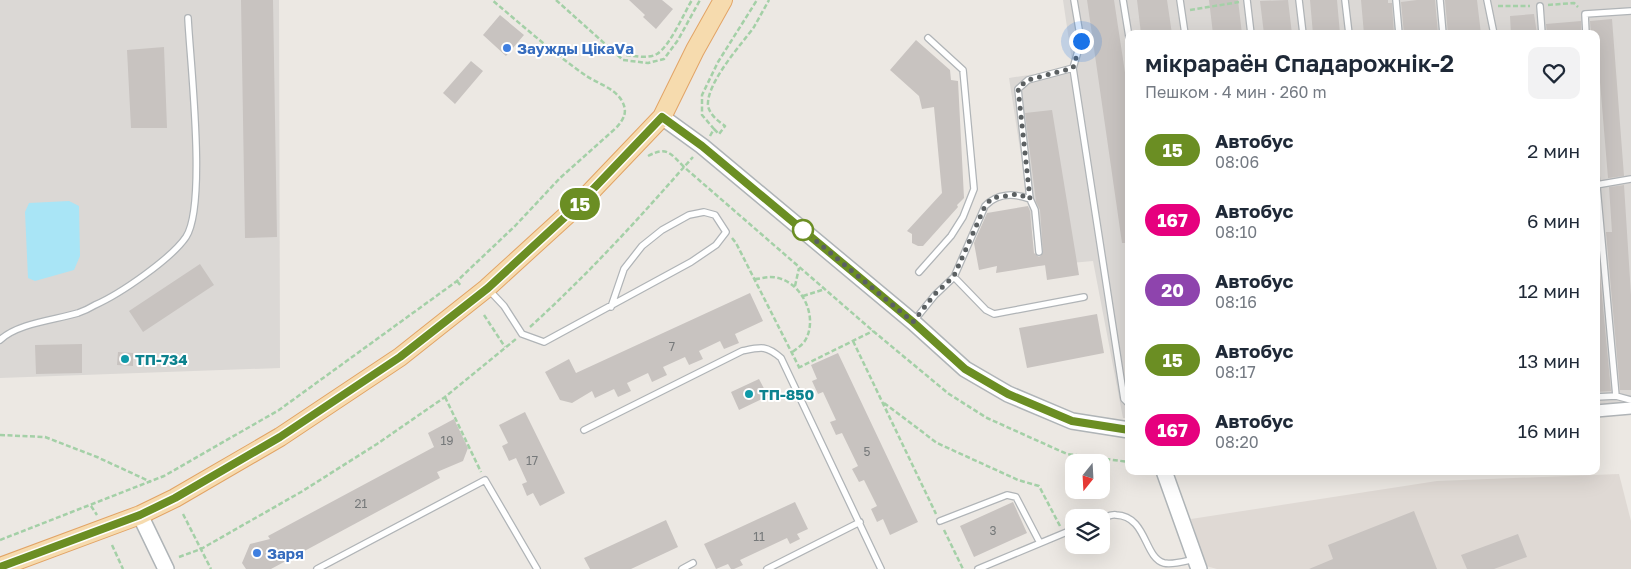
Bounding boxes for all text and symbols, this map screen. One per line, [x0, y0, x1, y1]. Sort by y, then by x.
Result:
your location [1069, 29, 1094, 54]
place label: Заужды ЦікаVа [517, 39, 634, 57]
marker: Заужды ЦікаVа [501, 42, 513, 54]
button: heart [1528, 47, 1580, 99]
text: мікрараён Спадарожнік-2 [1145, 48, 1454, 77]
text: Пешком · 4 мин · 260 m [1145, 82, 1327, 102]
text: Автобус [1215, 129, 1293, 152]
text: 15 [1162, 139, 1183, 161]
text: 2 мин [1527, 139, 1580, 162]
text: 08:06 [1215, 152, 1259, 172]
line badge: 15 [558, 188, 602, 220]
text: 15 [570, 193, 590, 215]
text: Автобус [1215, 199, 1293, 222]
text: 167 [1157, 209, 1188, 231]
text: 6 мин [1527, 209, 1580, 232]
unlabelled marker [792, 219, 814, 241]
text: 08:10 [1215, 222, 1257, 242]
text: Автобус [1215, 269, 1293, 292]
text: 20 [1161, 279, 1184, 301]
text: 12 мин [1518, 279, 1580, 302]
text: 08:16 [1215, 292, 1257, 312]
house number: 7 [669, 339, 675, 354]
text: Автобус [1215, 339, 1293, 362]
text: 15 [1162, 349, 1183, 371]
text: 13 мин [1518, 349, 1580, 372]
place label: ТП-734 [135, 350, 188, 368]
marker: ТП-734 [119, 353, 131, 365]
text: 08:17 [1215, 362, 1256, 382]
place label: ТП-850 [759, 385, 814, 403]
marker: ТП-850 [743, 388, 755, 400]
text: Автобус [1215, 409, 1293, 432]
text: 167 [1157, 419, 1188, 441]
text: 16 мин [1518, 419, 1580, 442]
text: 08:20 [1215, 432, 1259, 452]
house number: 19 [440, 433, 454, 448]
house number: 5 [864, 444, 871, 459]
house number: 17 [526, 453, 538, 468]
north arrow [1065, 454, 1110, 499]
map controls [1065, 454, 1110, 554]
house number: 21 [355, 496, 368, 511]
button: layers [1065, 509, 1110, 554]
house number: 3 [989, 523, 997, 538]
house number: 11 [753, 529, 765, 544]
place label: Заря [267, 544, 304, 562]
marker: Заря [251, 547, 263, 559]

